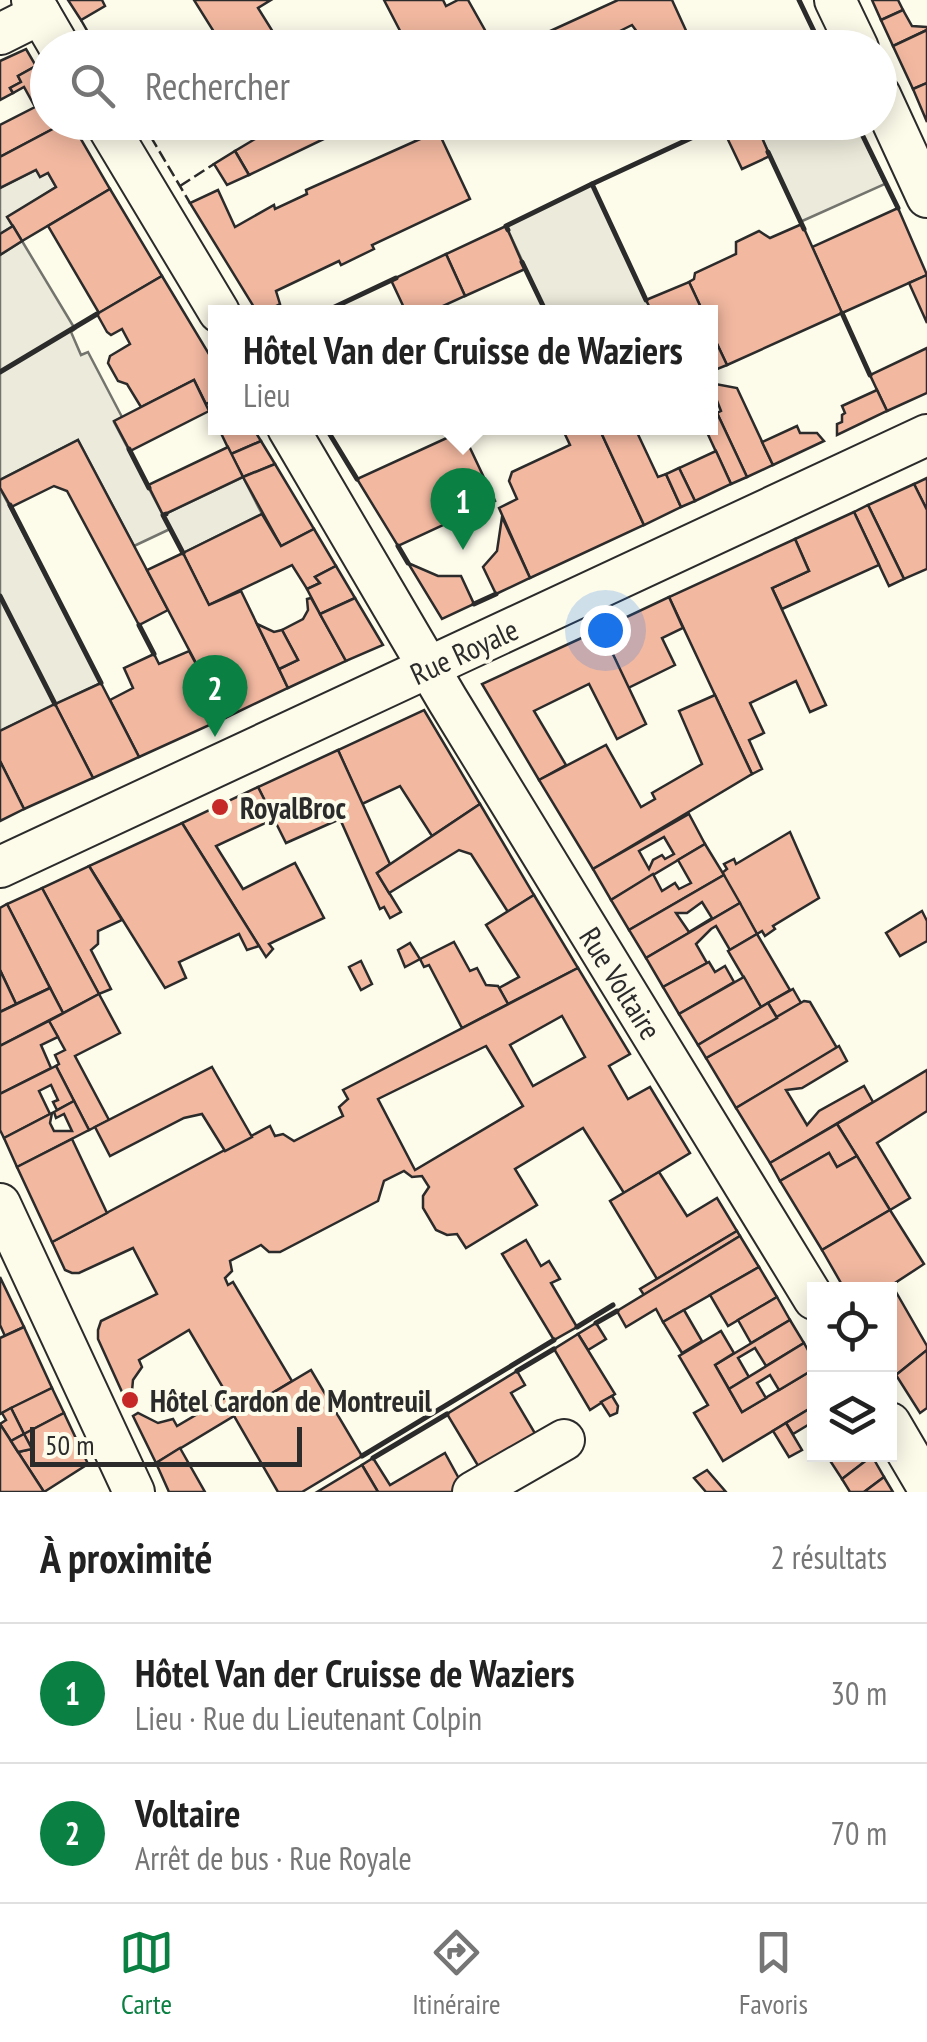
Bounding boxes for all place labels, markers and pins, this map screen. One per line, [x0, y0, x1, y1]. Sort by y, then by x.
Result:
pin: 1 [430, 468, 496, 550]
pin: 2 [182, 654, 248, 737]
place label: RoyalBroc [240, 788, 346, 827]
marker: RoyalBroc [209, 796, 231, 818]
place label: Hôtel Cardon de Montreuil [150, 1381, 433, 1420]
marker: Hôtel Cardon de Montreuil [119, 1389, 141, 1411]

